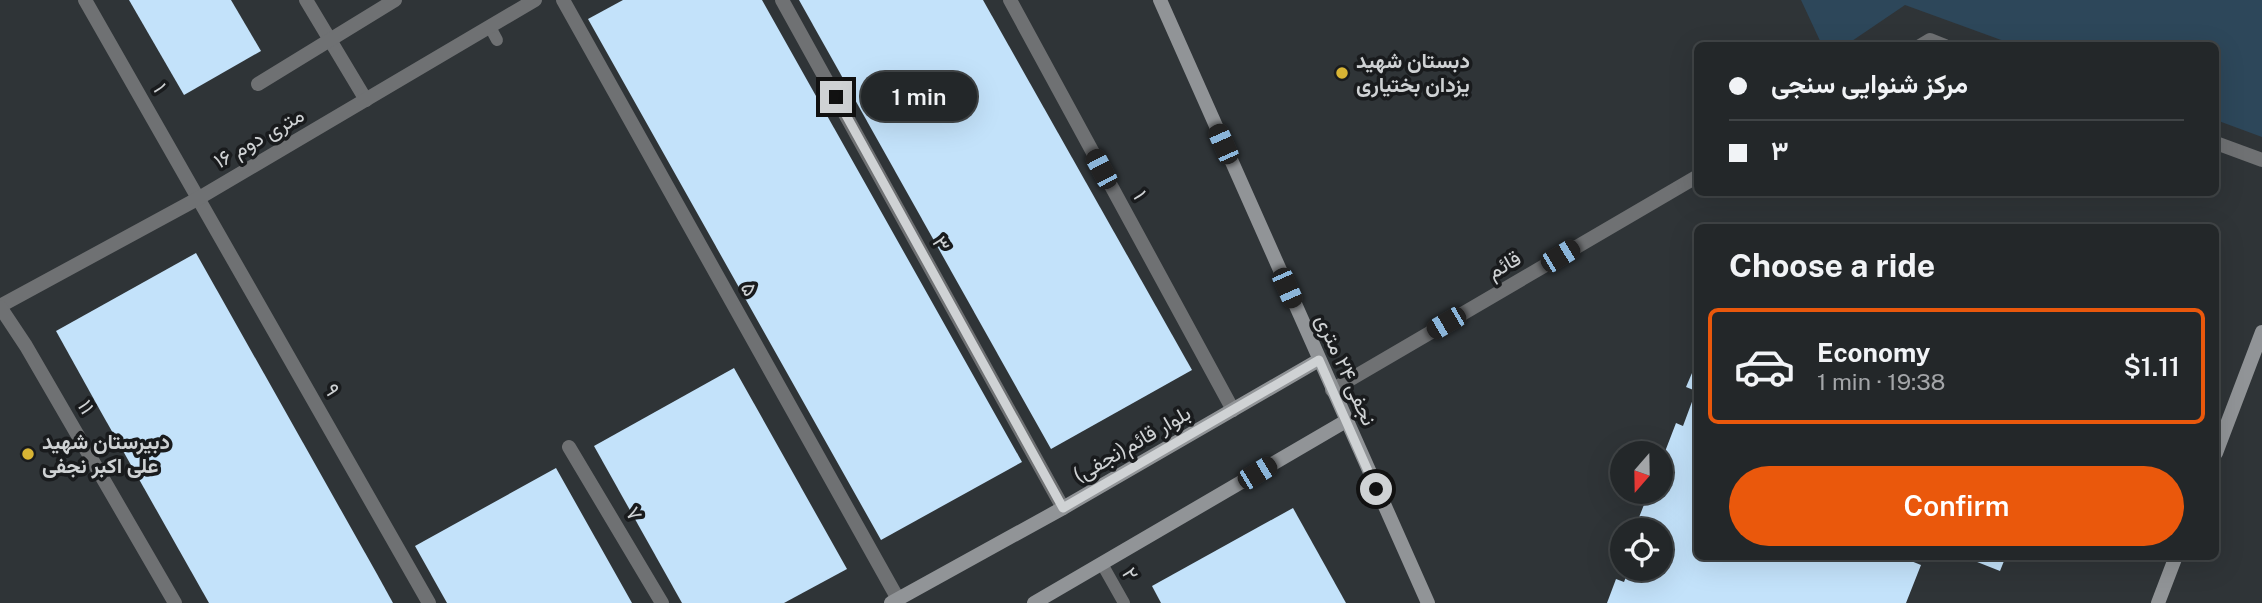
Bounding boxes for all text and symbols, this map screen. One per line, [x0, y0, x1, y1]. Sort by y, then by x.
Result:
place label: دبستان شهید یزدان بختیاری [1356, 48, 1470, 98]
marker: دبستان شهید یزدان بختیاری [1334, 65, 1350, 81]
text: مرکز شنوایی سنجی [1771, 68, 1968, 99]
callout: 1 min [860, 72, 976, 122]
street label: ۱ [148, 79, 173, 97]
route end [820, 81, 852, 113]
text: 1 min [892, 83, 946, 110]
street label: ۱۶ متری دوم [209, 102, 309, 175]
car [1205, 121, 1242, 167]
text: ۳ [1771, 135, 1789, 166]
car [1082, 146, 1121, 192]
street label: ۱ [1128, 186, 1153, 203]
street label: ۳ [927, 232, 956, 256]
car [1537, 236, 1584, 276]
street label: قائم [1482, 245, 1526, 286]
text: Choose a ride [1729, 247, 1935, 284]
car [1269, 265, 1306, 311]
street label: ۵ [736, 277, 763, 300]
car [1423, 303, 1470, 343]
street label: نجفی ۲۴ متری [1310, 310, 1382, 430]
icon: car [1733, 335, 1796, 398]
text: Economy [1817, 337, 1930, 368]
text: $1.11 [2123, 351, 2180, 382]
text: 1 min · 19:38 [1817, 368, 1945, 395]
street label: ۹ [319, 379, 346, 400]
street label: ۱۱ [73, 395, 100, 418]
street label: بلوار قائم(نجفی) [1069, 400, 1196, 489]
place label: دبیرستان شهید علی اکبر نجفی [42, 429, 170, 479]
north arrow [1610, 441, 1673, 504]
map controls [1610, 441, 1673, 581]
marker: دبیرستان شهید علی اکبر نجفی [20, 446, 36, 462]
car [1234, 453, 1281, 493]
button: Confirm [1729, 466, 2184, 546]
route start [1360, 473, 1392, 505]
street label: ۷ [621, 502, 648, 525]
button: locate [1610, 518, 1673, 581]
street label: ۲ [1117, 563, 1144, 585]

